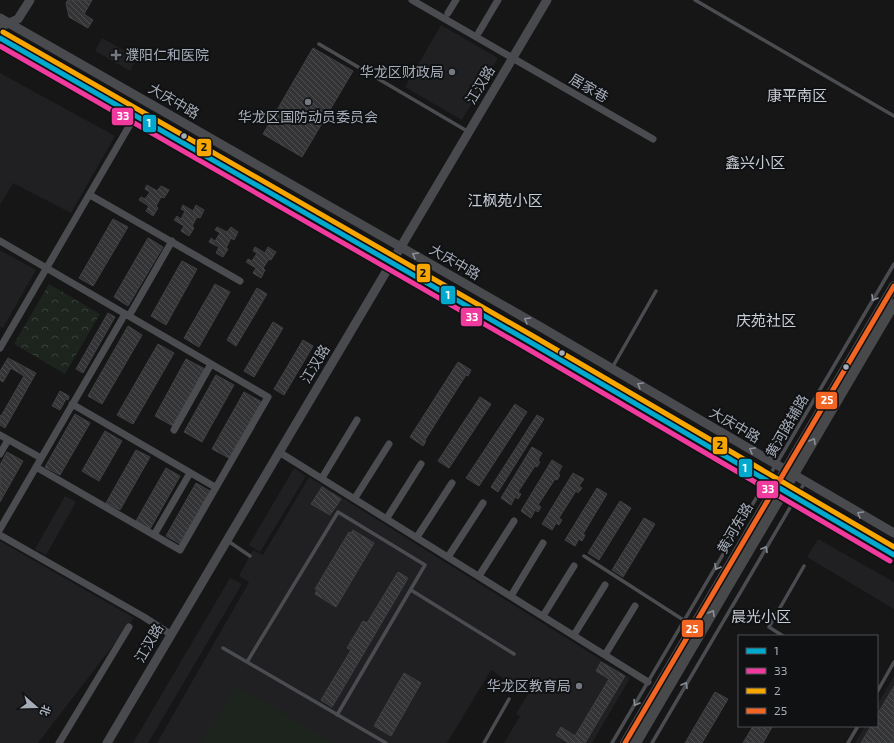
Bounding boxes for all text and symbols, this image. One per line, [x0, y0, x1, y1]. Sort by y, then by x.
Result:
place label: 濮阳仁和医院 [125, 46, 209, 63]
marker: 濮阳仁和医院 [110, 49, 122, 61]
street label: 江汉路 [461, 62, 498, 107]
place label: 华龙区财政局 [360, 63, 444, 80]
marker: 华龙区财政局 [447, 67, 457, 77]
street label: 居家巷 [567, 70, 612, 105]
street label: 大庆中路 [146, 79, 203, 122]
district label: 康平南区 [767, 86, 827, 104]
marker: 华龙区国防动员委员会 [303, 97, 313, 107]
line badge: 33 [111, 107, 134, 126]
place label: 华龙区国防动员委员会 [238, 108, 378, 125]
text: 33 [117, 109, 129, 122]
line badge: 1 [142, 114, 157, 133]
text: 1 [147, 116, 151, 129]
unlabelled marker [179, 131, 189, 141]
line badge: 2 [196, 138, 212, 157]
text: 2 [201, 140, 207, 153]
district label: 鑫兴小区 [725, 153, 785, 171]
district label: 江枫苑小区 [467, 191, 543, 209]
street label: 大庆中路 [427, 240, 484, 283]
one-way arrow [411, 252, 419, 259]
line badge: 2 [416, 263, 431, 283]
text: 2 [420, 266, 426, 279]
line badge: 1 [440, 285, 456, 305]
text: 1 [446, 288, 450, 301]
one-way arrow [872, 294, 879, 301]
line badge: 33 [460, 307, 483, 327]
text: 33 [466, 310, 478, 323]
district label: 庆苑社区 [736, 311, 796, 329]
one-way arrow [524, 317, 531, 324]
street label: 江汉路 [296, 341, 333, 386]
unlabelled marker [557, 348, 567, 358]
unlabelled marker [841, 362, 851, 372]
one-way arrow [637, 382, 644, 389]
street label: 黄河路辅路 [762, 391, 811, 460]
line badge: 25 [815, 391, 838, 410]
text: 25 [821, 393, 833, 406]
street label: 大庆中路 [707, 403, 764, 446]
line badge: 2 [712, 436, 728, 455]
text: 2 [717, 438, 723, 451]
one-way arrow [809, 438, 816, 445]
one-way arrow [749, 448, 756, 455]
line badge: 1 [738, 458, 753, 478]
text: 1 [743, 461, 747, 474]
line badge: 33 [756, 480, 779, 499]
text: 33 [762, 482, 774, 495]
street label: 黄河东路 [713, 499, 756, 556]
one-way arrow [857, 511, 864, 518]
one-way arrow [761, 546, 768, 553]
one-way arrow [714, 563, 721, 570]
district label: 晨光小区 [731, 607, 791, 625]
one-way arrow [708, 610, 715, 617]
line badge: 25 [681, 619, 704, 638]
street label: 江汉路 [131, 620, 166, 665]
text: 25 [686, 622, 698, 635]
legend [738, 635, 878, 727]
text: 1 [774, 643, 779, 657]
text: 33 [774, 663, 787, 677]
place label: 华龙区教育局 [487, 677, 571, 694]
marker: 华龙区教育局 [574, 681, 584, 691]
one-way arrow [681, 682, 688, 689]
text: 2 [774, 683, 781, 697]
north arrow [16, 687, 56, 727]
one-way arrow [633, 699, 640, 706]
text: 北 [38, 703, 54, 718]
text: 25 [774, 703, 787, 717]

